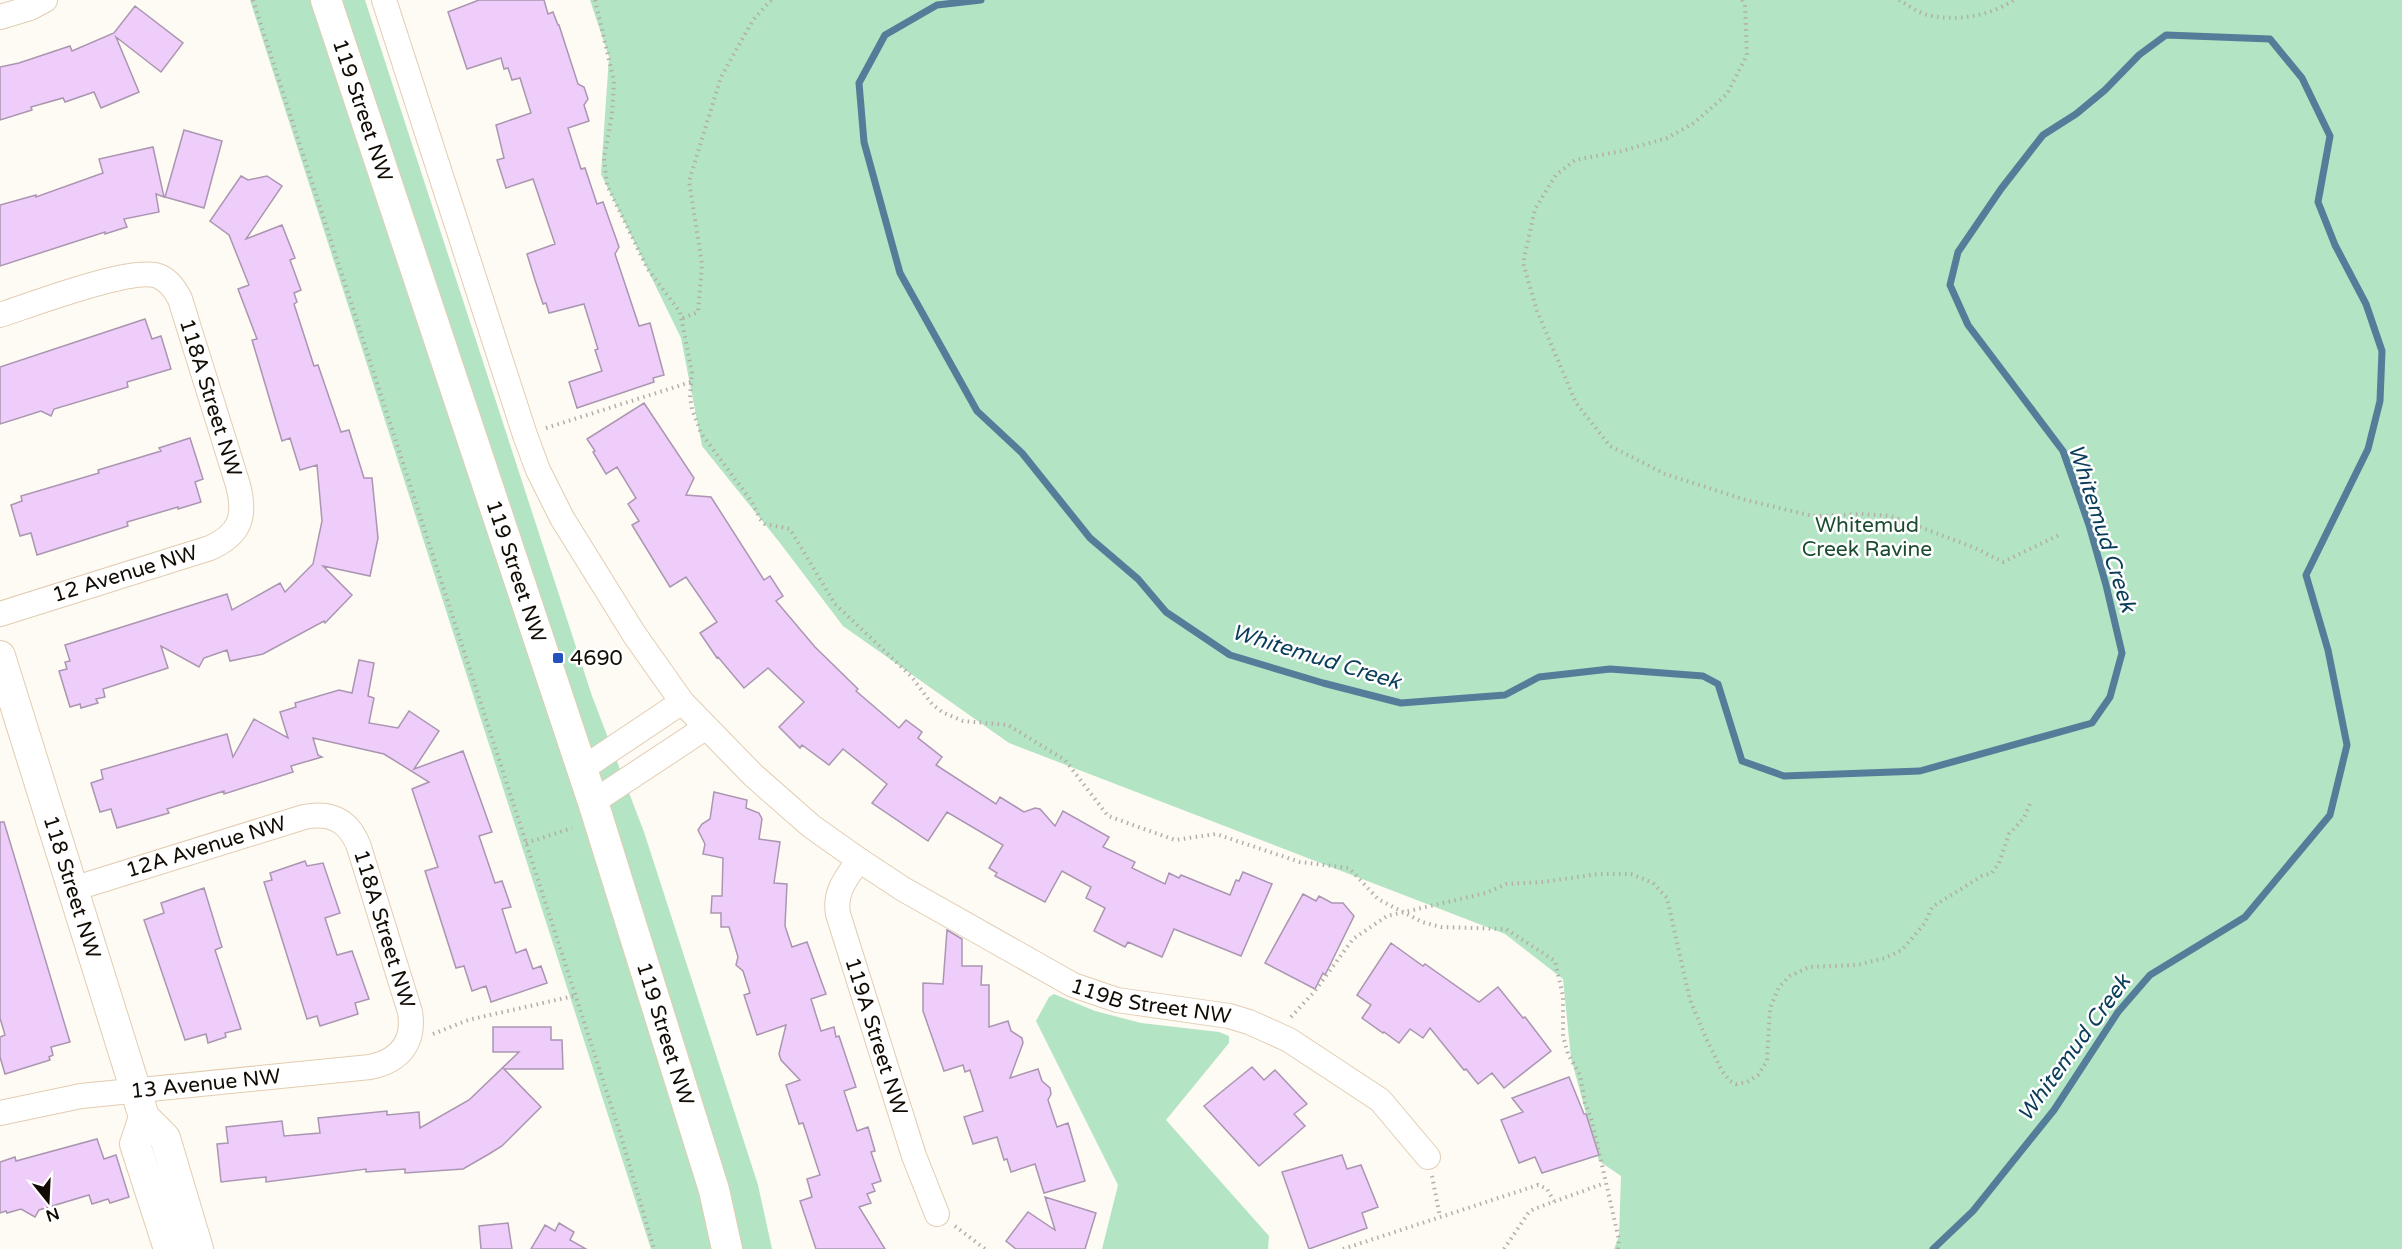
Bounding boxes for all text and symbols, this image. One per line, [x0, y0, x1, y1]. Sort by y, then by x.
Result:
street label: 119 Street NW [327, 36, 398, 185]
street label: 118A Street NW [174, 315, 247, 480]
water label: Whitemud Creek [2063, 441, 2142, 617]
street label: 119 Street NW [481, 497, 552, 646]
park label: Whitemud Creek Ravine [1802, 513, 1932, 562]
street label: 12 Avenue NW [49, 540, 201, 608]
water label: Whitemud Creek [1228, 619, 1405, 696]
place label: 4690 [570, 646, 623, 671]
marker: 4690 [551, 651, 565, 665]
street label: 12A Avenue NW [123, 811, 289, 883]
street label: 118 Street NW [38, 812, 106, 962]
street label: 118A Street NW [348, 847, 420, 1011]
street label: 119A Street NW [840, 954, 913, 1118]
street label: 119 Street NW [631, 959, 699, 1108]
water label: Whitemud Creek [2012, 968, 2137, 1126]
street label: 119B Street NW [1068, 973, 1233, 1029]
street label: 13 Avenue NW [129, 1064, 282, 1103]
north arrow [18, 1171, 78, 1231]
text: N [43, 1203, 62, 1226]

